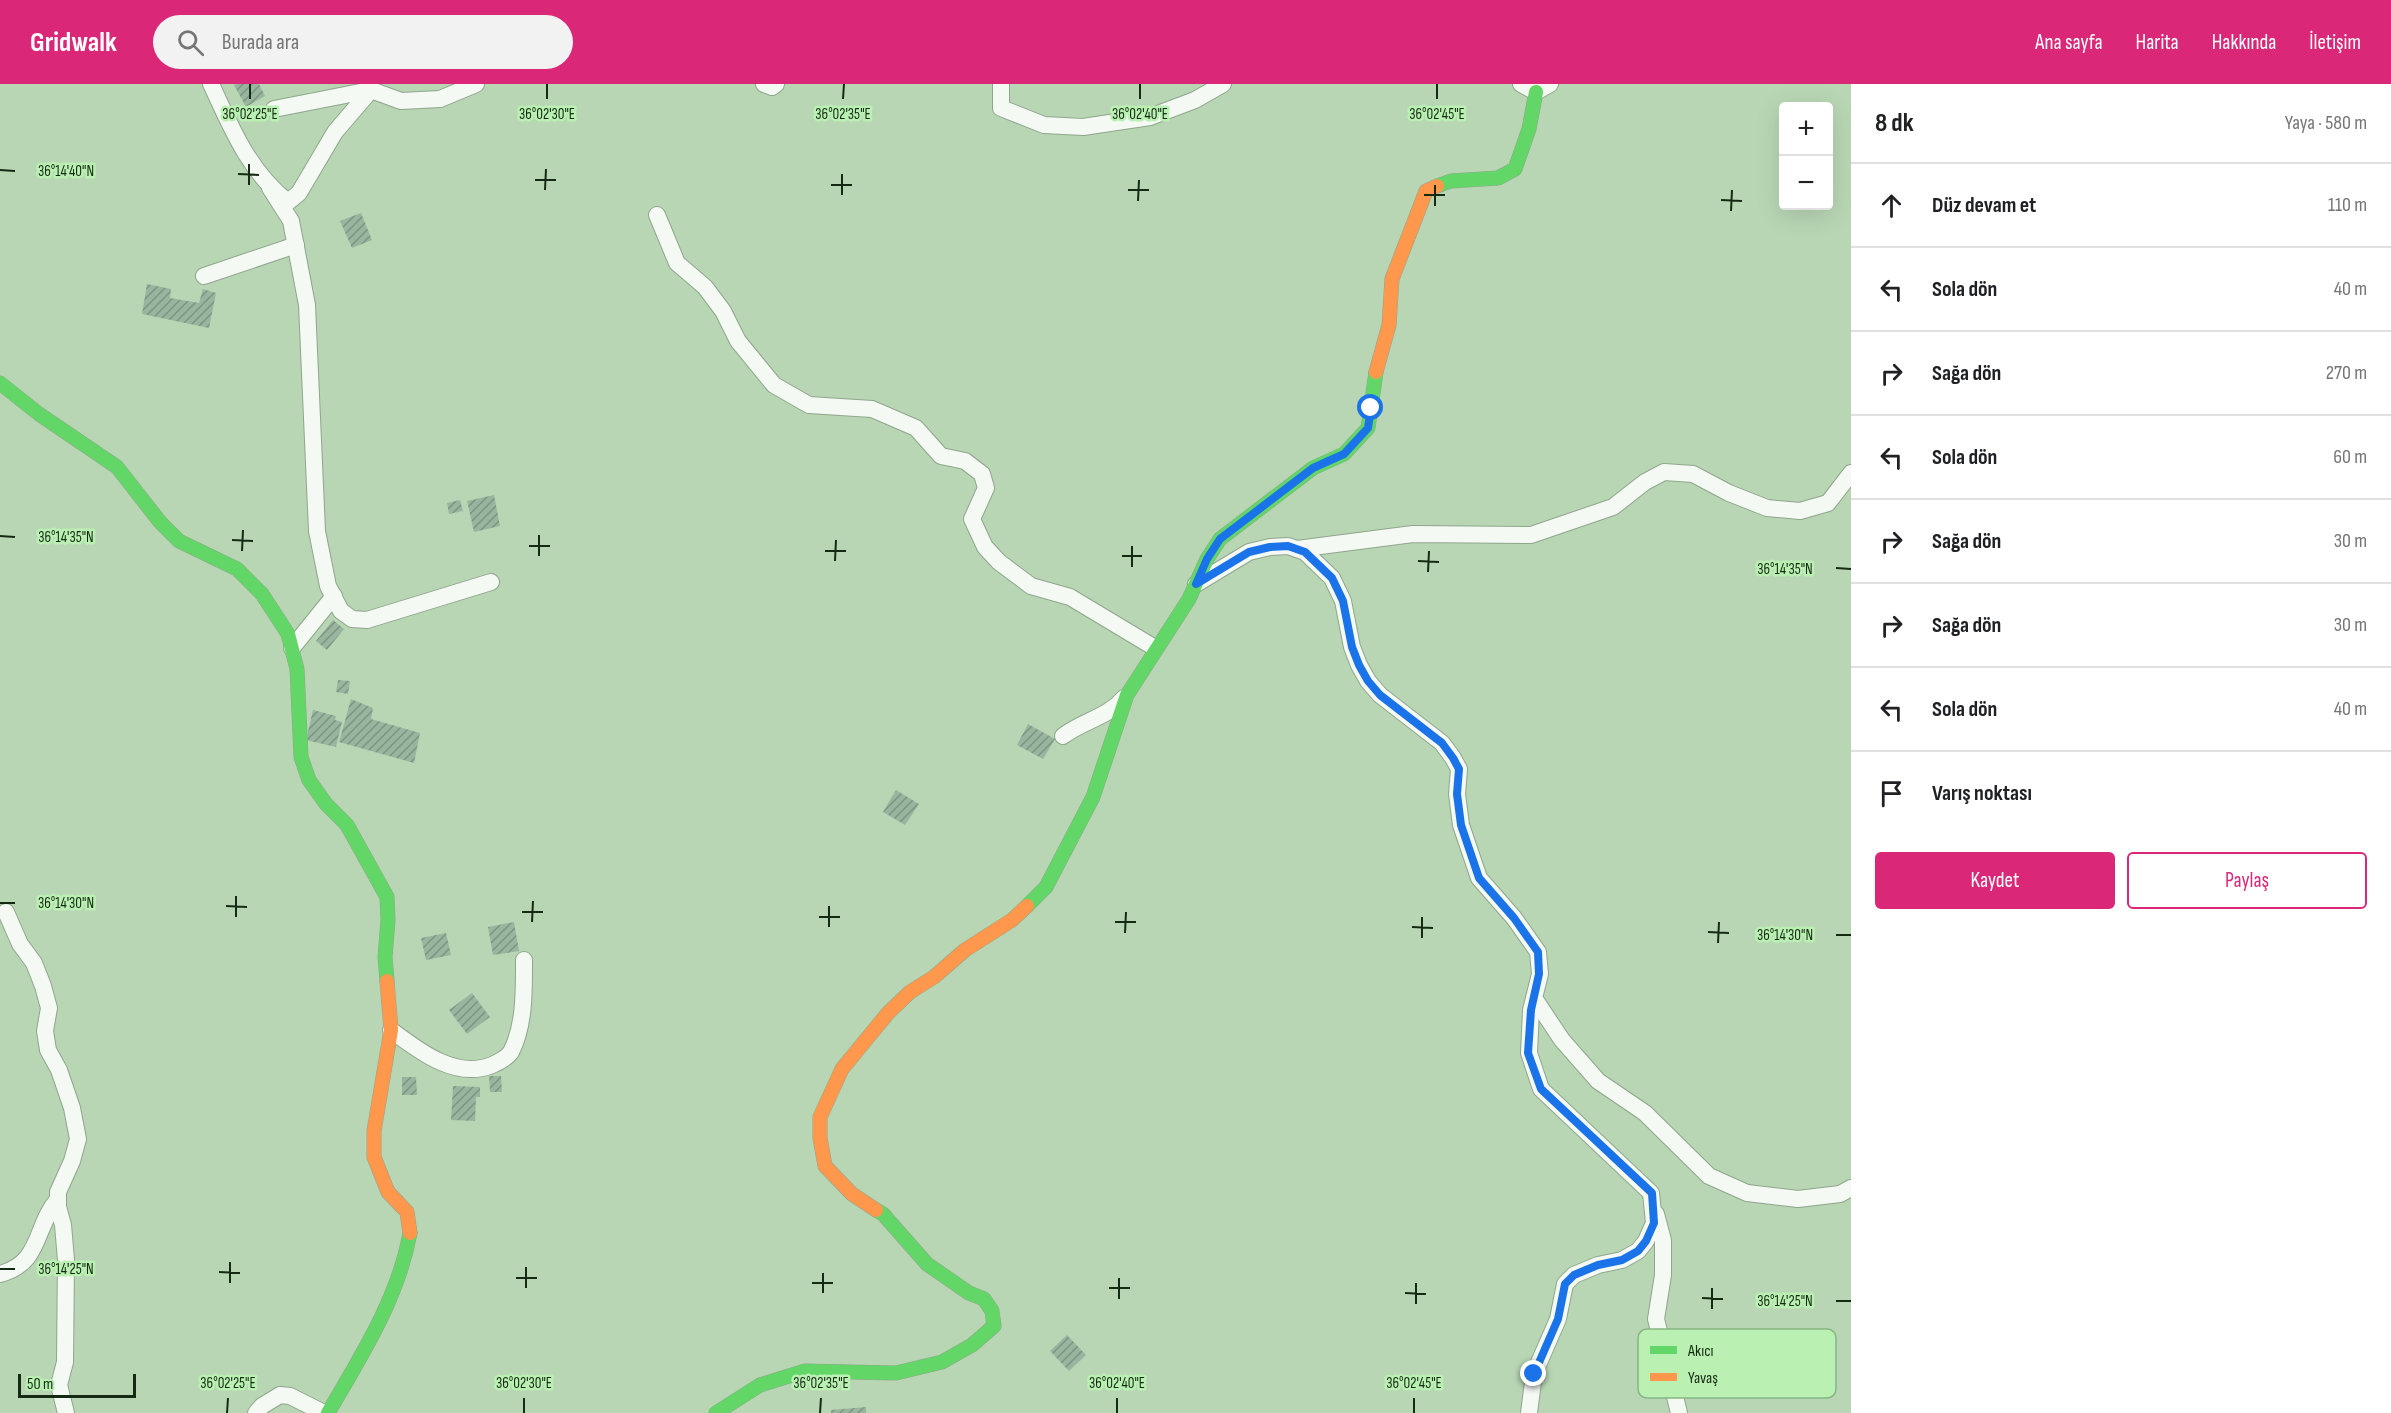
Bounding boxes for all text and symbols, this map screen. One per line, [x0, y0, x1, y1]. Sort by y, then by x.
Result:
search box [153, 15, 573, 69]
text: Gridwalk [30, 26, 117, 59]
icon: search [174, 26, 207, 59]
text: Burada ara [222, 29, 299, 56]
text: Ana sayfa [2035, 30, 2103, 55]
text: Harita [2136, 30, 2179, 55]
text: Hakkında [2212, 30, 2276, 55]
text: İletişim [2309, 30, 2361, 55]
map controls [1779, 102, 1833, 210]
button: + [1779, 102, 1833, 156]
text: 36°02'25"E [222, 105, 278, 124]
text: 36°02'30"E [519, 105, 575, 124]
text: 36°02'35"E [815, 105, 871, 124]
text: 36°02'40"E [1112, 105, 1168, 124]
text: 36°02'45"E [1409, 105, 1465, 124]
text: 8 dk [1875, 108, 1914, 139]
text: Yaya · 580 m [2285, 111, 2367, 135]
button: − [1779, 156, 1833, 210]
text: 36°14'40"N [38, 162, 94, 181]
icon: ahead [1875, 189, 1908, 222]
text: Düz devam et [1932, 192, 2036, 219]
text: 110 m [2328, 193, 2367, 217]
icon: left [1875, 273, 1908, 306]
text: Sola dön [1932, 276, 1997, 303]
text: 40 m [2334, 277, 2367, 301]
icon: right [1875, 357, 1908, 390]
text: Sağa dön [1932, 360, 2001, 387]
text: 270 m [2326, 361, 2367, 385]
route start [1357, 394, 1383, 420]
icon: left [1875, 441, 1908, 474]
text: Sola dön [1932, 444, 1997, 471]
text: 60 m [2333, 445, 2367, 469]
icon: right [1875, 525, 1908, 558]
text: 36°14'35"N [38, 528, 94, 547]
text: Sağa dön [1932, 528, 2001, 555]
text: 30 m [2334, 529, 2367, 553]
text: 36°14'35"N [1757, 560, 1813, 579]
icon: right [1875, 609, 1908, 642]
text: Sağa dön [1932, 612, 2001, 639]
text: 30 m [2334, 613, 2367, 637]
icon: left [1875, 693, 1908, 726]
text: Sola dön [1932, 696, 1997, 723]
text: 40 m [2334, 697, 2367, 721]
icon: arrive [1875, 777, 1908, 810]
text: Varış noktası [1932, 780, 2032, 807]
button: Kaydet [1875, 852, 2115, 909]
button: Paylaş [2127, 852, 2367, 909]
text: 36°14'30"N [38, 894, 94, 913]
text: 36°14'30"N [1757, 926, 1813, 945]
text: 36°14'25"N [38, 1260, 94, 1279]
text: 36°14'25"N [1757, 1292, 1813, 1311]
legend [1638, 1329, 1836, 1398]
text: Akıcı [1687, 1342, 1713, 1361]
route end [1520, 1360, 1546, 1386]
text: Yavaş [1688, 1369, 1718, 1388]
scale bar [18, 1371, 136, 1398]
text: 36°02'25"E [200, 1374, 256, 1393]
text: 36°02'30"E [496, 1374, 552, 1393]
text: 36°02'35"E [793, 1374, 849, 1393]
text: 36°02'40"E [1089, 1374, 1145, 1393]
text: 36°02'45"E [1386, 1374, 1442, 1393]
text: 50 m [27, 1375, 53, 1394]

